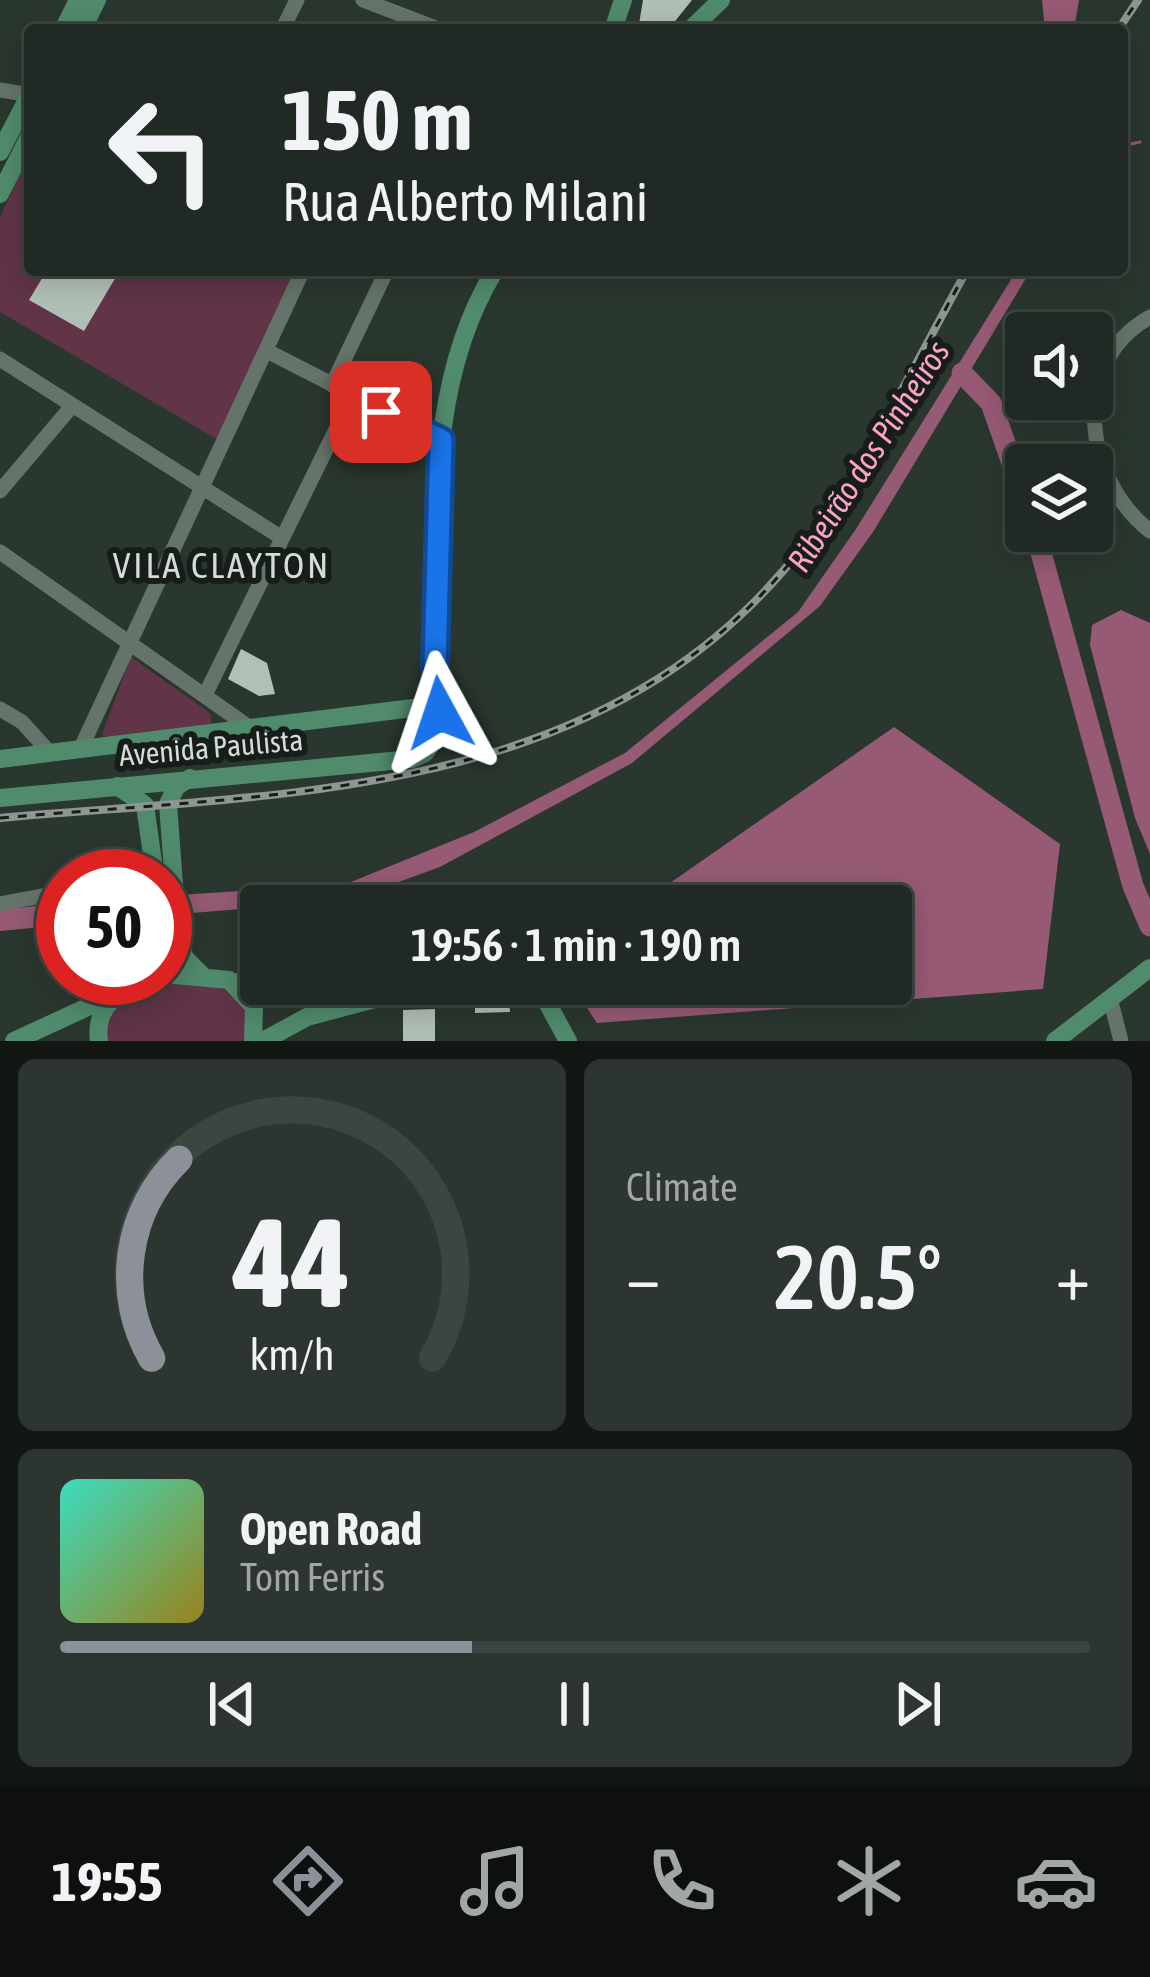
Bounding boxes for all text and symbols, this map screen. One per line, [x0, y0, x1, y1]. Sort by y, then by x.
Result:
icon: left [84, 72, 240, 228]
text: 150 m [282, 72, 472, 168]
text: Rua Alberto Milani [282, 171, 648, 232]
map controls [1005, 312, 1113, 552]
button: sound [1005, 312, 1113, 420]
water label: Ribeirão dos Pinheiros [779, 334, 957, 578]
pin [330, 361, 432, 463]
icon: arrive [348, 379, 414, 445]
button: layers [1005, 444, 1113, 552]
district label: VILA CLAYTON [113, 544, 331, 586]
position arrow [377, 650, 503, 776]
street label: Avenida Paulista [117, 722, 304, 772]
speed limit sign: 50 [36, 849, 192, 1005]
text: 19:56 · 1 min · 190 m [411, 919, 741, 971]
text: Climate [626, 1165, 738, 1209]
text: 44 [232, 1190, 351, 1333]
text: 20.5° [774, 1225, 942, 1328]
text: − [626, 1238, 660, 1314]
text: + [1056, 1238, 1090, 1314]
text: km/h [249, 1330, 335, 1379]
text: Open Road [240, 1503, 422, 1555]
text: Tom Ferris [240, 1555, 385, 1599]
icon: previous [199, 1671, 265, 1737]
icon: pause [542, 1671, 608, 1737]
icon: next [885, 1671, 951, 1737]
icon: directions [266, 1839, 350, 1923]
icon: music [453, 1839, 537, 1923]
icon: phone [640, 1839, 724, 1923]
icon: climate [827, 1839, 911, 1923]
icon: car [1014, 1839, 1098, 1923]
text: 19:55 [52, 1851, 163, 1912]

